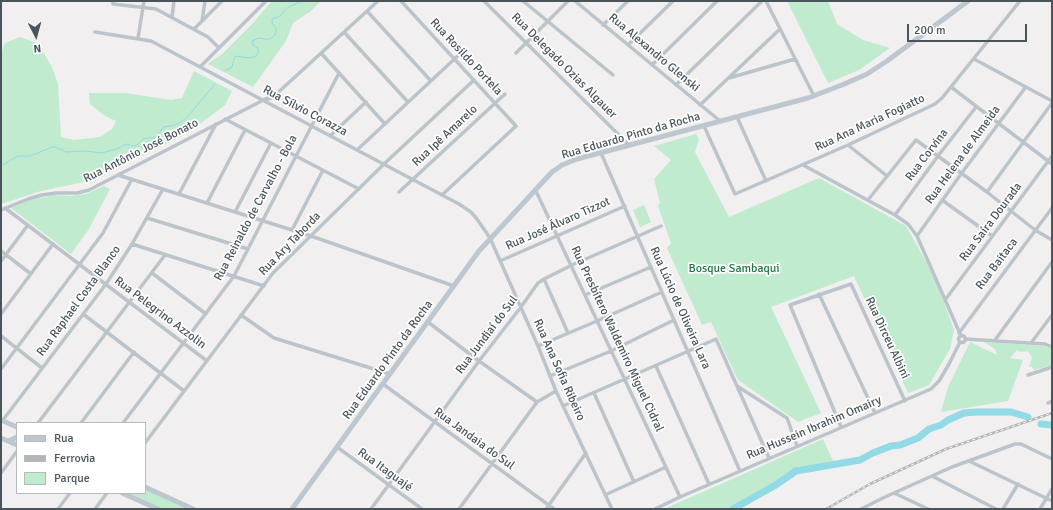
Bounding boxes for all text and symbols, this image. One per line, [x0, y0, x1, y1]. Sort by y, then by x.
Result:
street label: Rua Delegado Ozias Algauer [508, 10, 620, 122]
street label: Rua Alexandro Glenski [606, 11, 702, 95]
north arrow [16, 16, 56, 56]
street label: Rua Rosildo Portela [427, 16, 505, 98]
scale bar [909, 16, 1029, 42]
text: 200 m [914, 23, 946, 38]
text: N [33, 42, 42, 55]
street label: Rua Sílvio Corazza [260, 83, 350, 139]
street label: Rua Ana Maria Fogiatto [813, 91, 927, 155]
street label: Rua Ipê Amarelo [410, 102, 480, 170]
street label: Rua Helena de Almeida [922, 103, 1004, 207]
street label: Rua Eduardo Pinto da Rocha [560, 109, 702, 163]
street label: Rua Antônio José Bonato [81, 116, 201, 186]
street label: Rua Corvina [903, 126, 951, 184]
street label: Rua Reinaldo de Carvalho - Bola [211, 133, 301, 283]
street label: Rua Saíra Dourada [957, 180, 1025, 264]
street label: Rua José Álvaro Tizzot [503, 194, 613, 254]
street label: Rua Ary Taborda [256, 209, 324, 279]
street label: Rua Baitaca [973, 235, 1021, 293]
street label: Rua Raphael Costa Blanco [34, 243, 124, 359]
street label: Rua Presbítero Waldemiro Miguel Cidral [568, 244, 666, 434]
street label: Rua Lúcio de Oliveira Lara [646, 245, 714, 371]
park label: Bosque Sambaqui [688, 262, 780, 276]
street label: Rua Pelegrino Azzolin [111, 274, 209, 352]
street label: Rua Jundiaí do Sul [453, 293, 521, 377]
street label: Rua Dirceu Albini [862, 295, 912, 381]
street label: Rua Eduardo Pinto da Rocha [340, 298, 436, 422]
street label: Rua Ana Sofia Ribeiro [530, 317, 588, 423]
street label: Rua Hussein Ibrahim Omairy [744, 393, 884, 463]
street label: Rua Jandaia do Sul [431, 405, 517, 473]
legend [16, 422, 146, 494]
text: Rua [54, 431, 74, 446]
street label: Rua Itaguajé [355, 445, 415, 495]
text: Ferrovia [54, 451, 95, 466]
text: Parque [54, 471, 90, 486]

